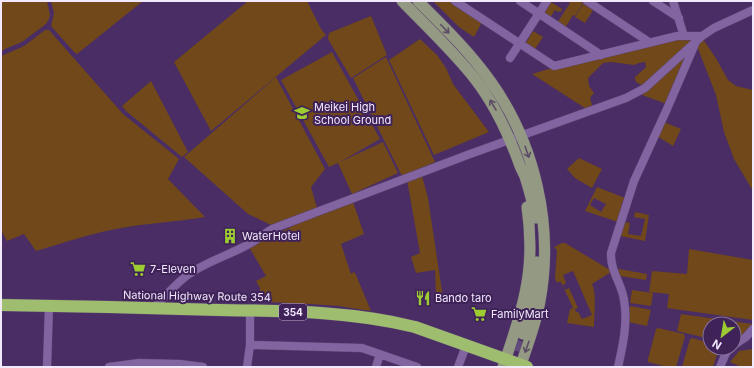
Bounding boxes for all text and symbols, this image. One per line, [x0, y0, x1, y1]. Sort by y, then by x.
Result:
one-way arrow [441, 24, 450, 34]
one-way arrow [488, 99, 496, 111]
place label: Meikei High School Ground [314, 100, 391, 127]
school or university icon: Meikei High School Ground [293, 104, 311, 122]
one-way arrow [523, 145, 531, 157]
building icon: WaterHotel [221, 227, 239, 245]
place label: WaterHotel [242, 229, 300, 243]
supermarket icon: 7-Eleven [129, 260, 147, 278]
place label: 7-Eleven [150, 262, 196, 276]
street label: National Highway Route 354 [123, 288, 271, 304]
restaurant icon: Bando taro [414, 289, 432, 307]
place label: Bando taro [435, 291, 492, 305]
road number: 354 [279, 304, 307, 320]
supermarket icon: FamilyMart [470, 305, 488, 323]
place label: FamilyMart [491, 307, 549, 321]
north arrow [702, 316, 742, 356]
text: N [710, 336, 724, 353]
one-way arrow [523, 341, 531, 353]

